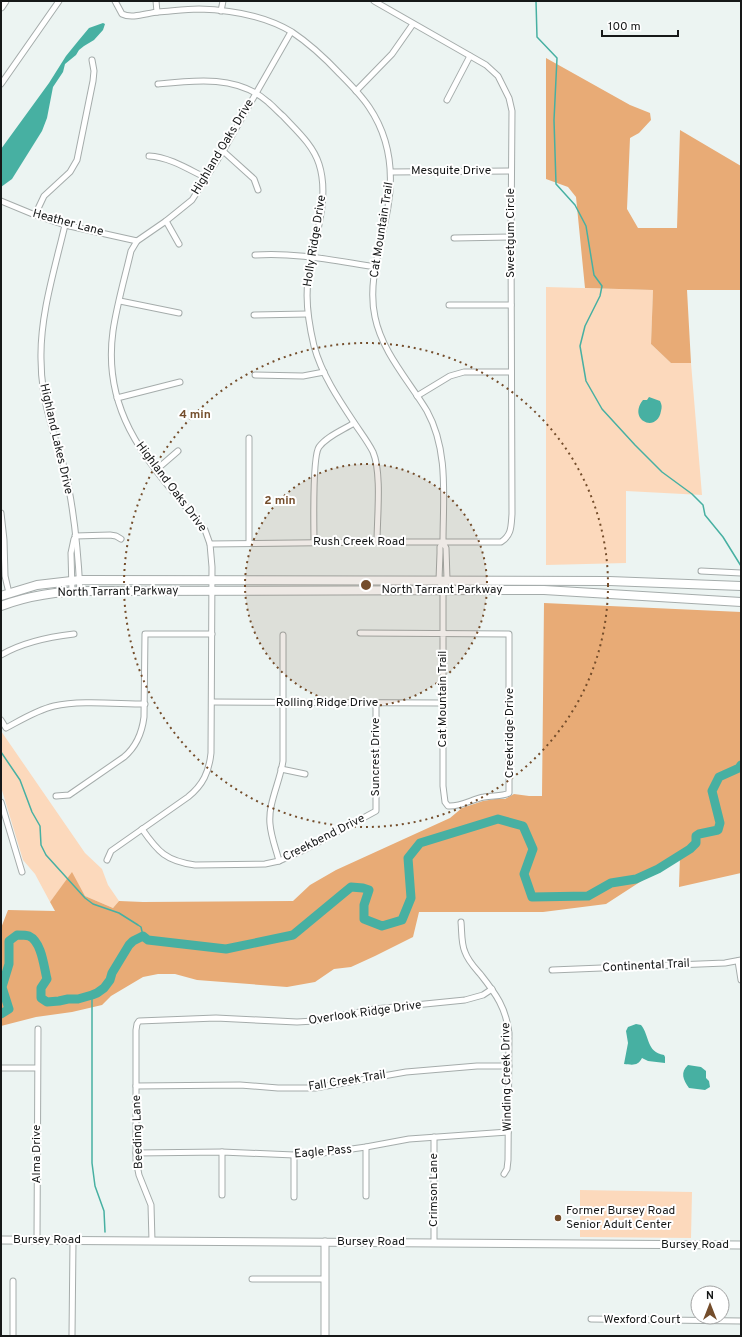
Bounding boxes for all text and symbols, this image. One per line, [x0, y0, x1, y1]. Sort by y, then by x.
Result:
scale bar [602, 12, 678, 38]
text: 100 m [608, 19, 641, 35]
street label: Highland Oaks Drive [188, 96, 258, 198]
street label: Mesquite Drive [411, 163, 491, 179]
street label: Cat Mountain Trail [367, 181, 397, 279]
street label: Sweetgum Circle [503, 188, 519, 278]
street label: Holly Ridge Drive [300, 194, 330, 288]
street label: Heather Lane [31, 206, 105, 240]
street label: Highland Lakes Drive [35, 382, 77, 496]
text: 4 min [179, 407, 211, 423]
street label: Highland Oaks Drive [132, 439, 210, 535]
text: 2 min [264, 493, 296, 509]
street label: Rush Creek Road [313, 534, 405, 550]
centre of rings [359, 578, 373, 592]
street label: North Tarrant Parkway [381, 582, 503, 598]
street label: North Tarrant Parkway [57, 583, 179, 601]
street label: Cat Mountain Trail [435, 651, 451, 747]
street label: Creekridge Drive [502, 688, 518, 778]
street label: Rolling Ridge Drive [276, 695, 378, 711]
street label: Suncrest Drive [368, 718, 384, 797]
street label: Creekbend Drive [280, 810, 368, 866]
street label: Continental Trail [602, 956, 690, 976]
street label: Overlook Ridge Drive [307, 997, 423, 1029]
street label: Winding Creek Drive [498, 1022, 516, 1132]
street label: Fall Creek Trail [307, 1067, 387, 1095]
street label: Beeding Lane [129, 1095, 147, 1169]
street label: Alma Drive [29, 1124, 45, 1184]
street label: Eagle Pass [294, 1142, 352, 1162]
street label: Crimson Lane [426, 1153, 442, 1227]
place label: Former Bursey Road Senior Adult Center [566, 1203, 675, 1233]
marker: Former Bursey Road Senior Adult Center [553, 1213, 563, 1223]
street label: Bursey Road [13, 1232, 81, 1248]
street label: Bursey Road [337, 1234, 405, 1250]
street label: Bursey Road [661, 1237, 729, 1253]
north arrow [690, 1285, 730, 1325]
text: N [706, 1289, 714, 1303]
street label: Wexford Court [603, 1312, 681, 1328]

